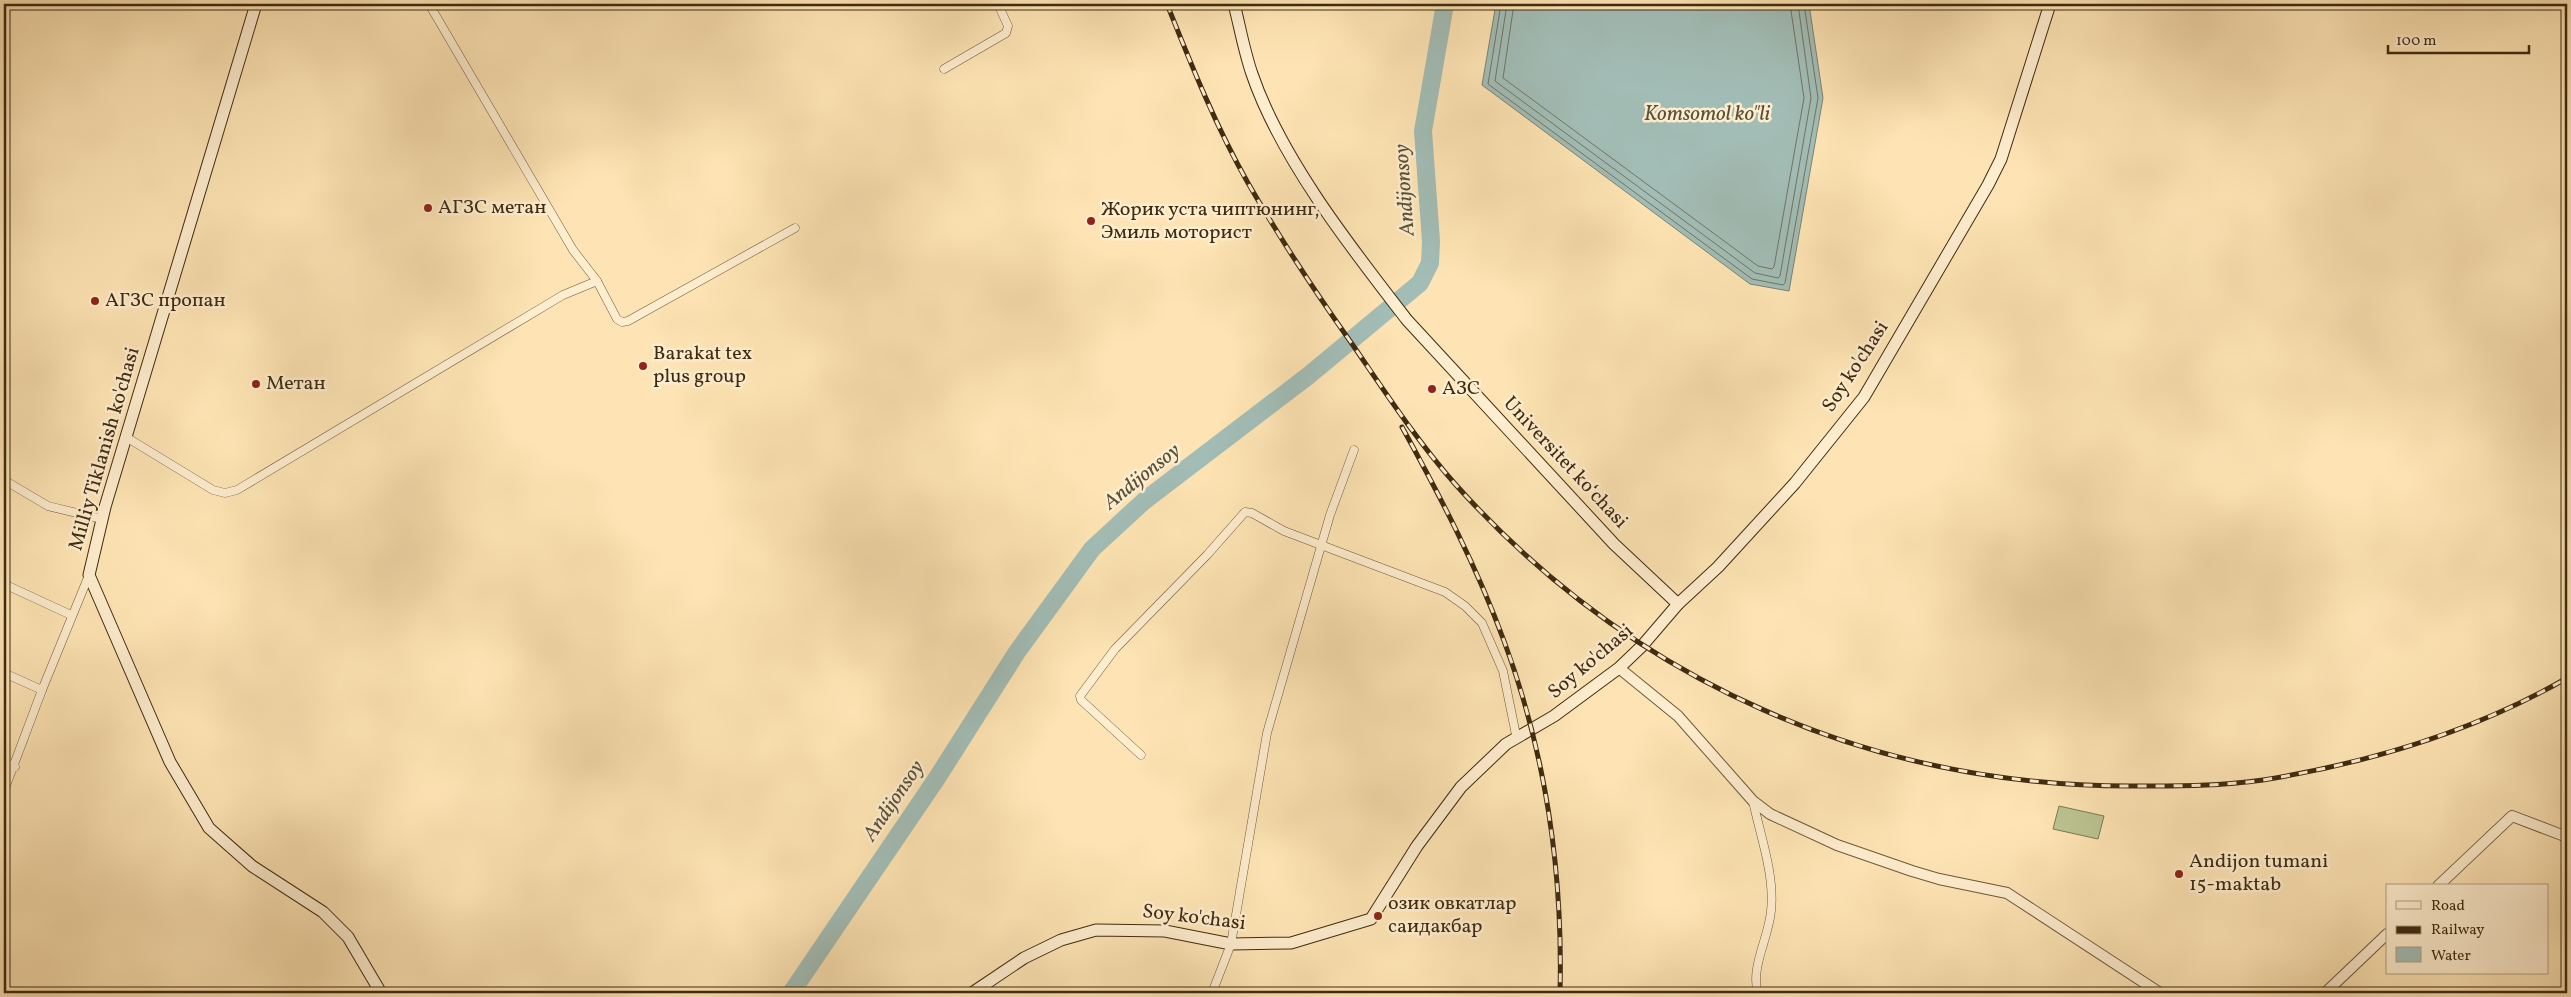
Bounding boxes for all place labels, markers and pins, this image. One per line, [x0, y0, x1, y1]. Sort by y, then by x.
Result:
place label: АГЗС метан [438, 194, 546, 222]
place label: Жорик уста чиптюнинг, Эмиль моторист [1101, 196, 1319, 247]
marker: АГЗС метан [422, 202, 434, 214]
marker: Жорик уста чиптюнинг, Эмиль моторист [1085, 215, 1097, 227]
place label: АГЗС пропан [105, 287, 226, 315]
marker: АГЗС пропан [89, 295, 101, 307]
place label: Barakat tex plus group [653, 340, 752, 391]
marker: Barakat tex plus group [637, 360, 649, 372]
place label: Метан [266, 370, 326, 398]
place label: АЗС [1442, 375, 1480, 403]
marker: Метан [250, 378, 262, 390]
marker: АЗС [1426, 383, 1438, 395]
place label: Andijon tumani 15-maktab [2189, 848, 2328, 899]
marker: Andijon tumani 15-maktab [2173, 868, 2185, 880]
place label: озик овкатлар саидакбар [1388, 890, 1516, 941]
marker: озик овкатлар саидакбар [1372, 910, 1384, 922]

